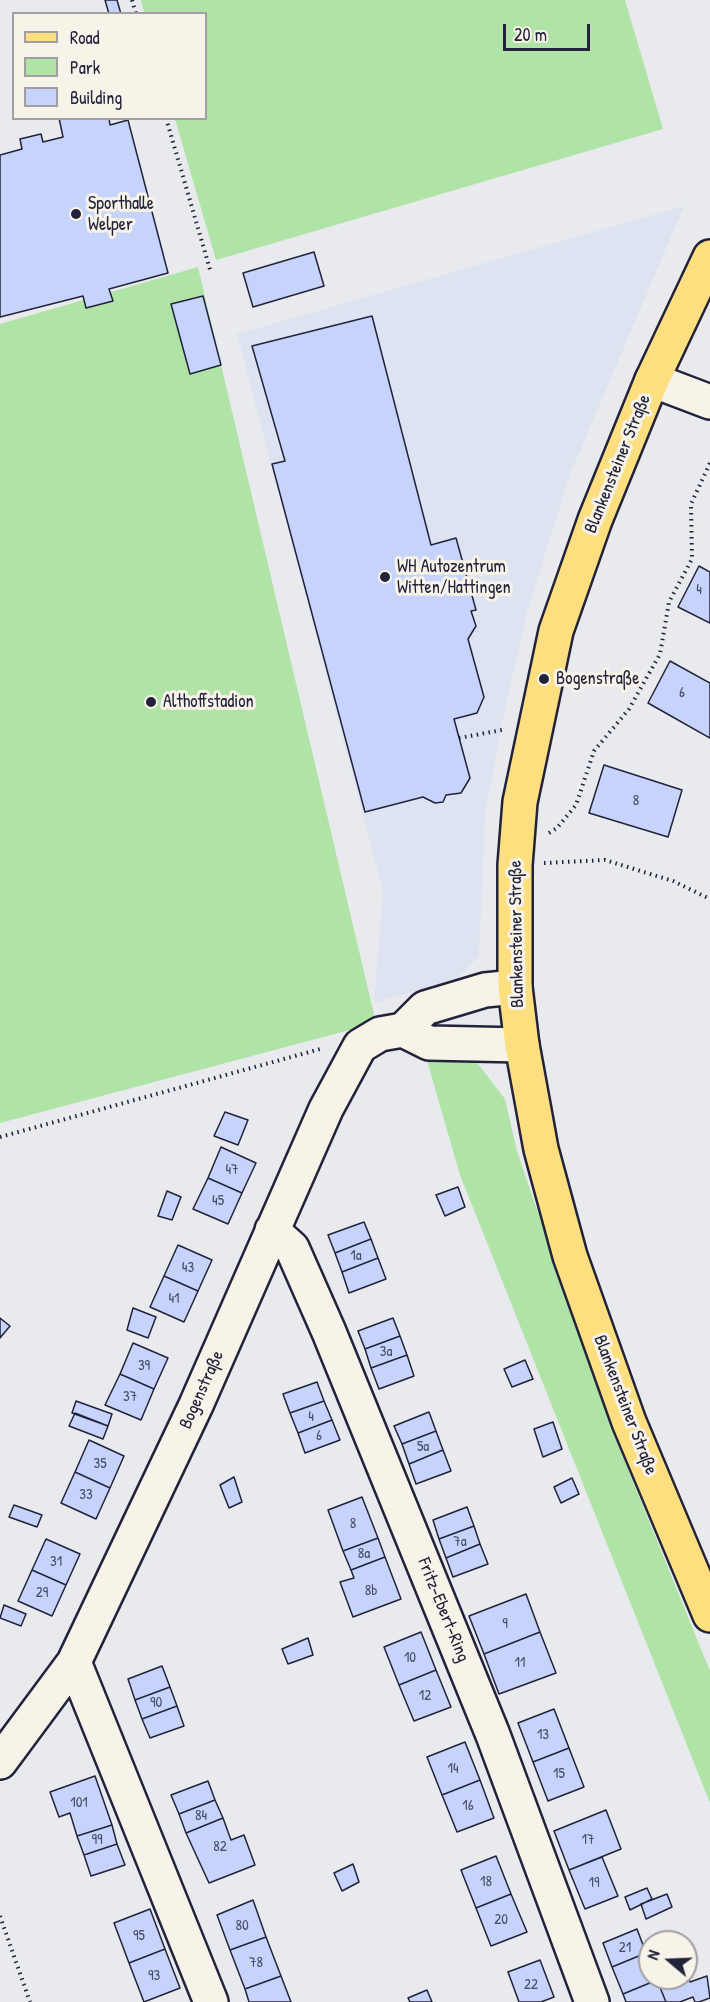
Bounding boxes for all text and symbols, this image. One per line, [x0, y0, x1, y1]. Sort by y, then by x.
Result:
legend [12, 12, 207, 120]
scale bar [506, 12, 593, 50]
text: 20 m [514, 22, 547, 47]
text: Road [70, 25, 100, 50]
text: Park [70, 55, 100, 80]
text: Building [70, 85, 122, 110]
place label: Sporthalle Welper [88, 193, 154, 236]
marker: Sporthalle Welper [69, 207, 83, 221]
street label: Blankensteiner Straße [580, 391, 656, 537]
place label: WH Autozentrum Witten/Hattingen [397, 556, 511, 598]
marker: WH Autozentrum Witten/Hattingen [378, 570, 392, 584]
house number: 4 [696, 581, 702, 599]
place label: Bogenstraße [556, 668, 639, 690]
marker: Bogenstraße [537, 672, 551, 686]
house number: 6 [679, 684, 685, 702]
place label: Althoffstadion [163, 691, 254, 713]
marker: Althoffstadion [144, 695, 158, 709]
house number: 8 [633, 792, 639, 810]
street label: Blankensteiner Straße [505, 860, 529, 1008]
house number: 47 [225, 1161, 239, 1179]
house number: 45 [212, 1192, 224, 1210]
house number: 1a [350, 1247, 362, 1265]
house number: 43 [182, 1259, 194, 1277]
house number: 41 [168, 1290, 180, 1308]
street label: Blankensteiner Straße [588, 1332, 662, 1478]
house number: 3a [380, 1343, 392, 1361]
street label: Bogenstraße [175, 1347, 229, 1433]
house number: 39 [138, 1357, 150, 1375]
house number: 37 [123, 1388, 137, 1406]
house number: 4 [308, 1408, 314, 1426]
house number: 6 [316, 1427, 322, 1445]
house number: 5a [417, 1438, 429, 1456]
house number: 35 [93, 1455, 107, 1473]
house number: 33 [79, 1486, 93, 1504]
house number: 8 [350, 1515, 356, 1533]
house number: 7a [453, 1533, 467, 1551]
house number: 8a [358, 1545, 370, 1563]
house number: 31 [50, 1553, 62, 1571]
street label: Fritz-Ebert-Ring [412, 1555, 474, 1665]
house number: 8b [365, 1582, 377, 1600]
house number: 29 [36, 1584, 48, 1602]
house number: 9 [502, 1615, 508, 1633]
house number: 10 [404, 1649, 416, 1667]
house number: 11 [515, 1654, 525, 1672]
house number: 12 [419, 1687, 431, 1705]
house number: 90 [150, 1694, 162, 1712]
house number: 13 [537, 1726, 549, 1744]
house number: 14 [447, 1760, 459, 1778]
house number: 15 [553, 1765, 565, 1783]
house number: 101 [70, 1794, 88, 1812]
house number: 16 [462, 1797, 474, 1815]
house number: 84 [195, 1807, 207, 1825]
house number: 99 [91, 1831, 103, 1849]
house number: 17 [582, 1831, 594, 1849]
house number: 82 [213, 1838, 227, 1856]
house number: 18 [480, 1873, 492, 1891]
house number: 19 [589, 1874, 599, 1892]
house number: 20 [494, 1911, 508, 1929]
house number: 80 [235, 1917, 249, 1935]
house number: 95 [133, 1927, 145, 1945]
north arrow [638, 1930, 698, 1990]
house number: 21 [619, 1939, 631, 1957]
text: N [641, 1947, 665, 1962]
house number: 78 [249, 1954, 263, 1972]
house number: 93 [148, 1967, 160, 1985]
house number: 22 [524, 1976, 538, 1994]

